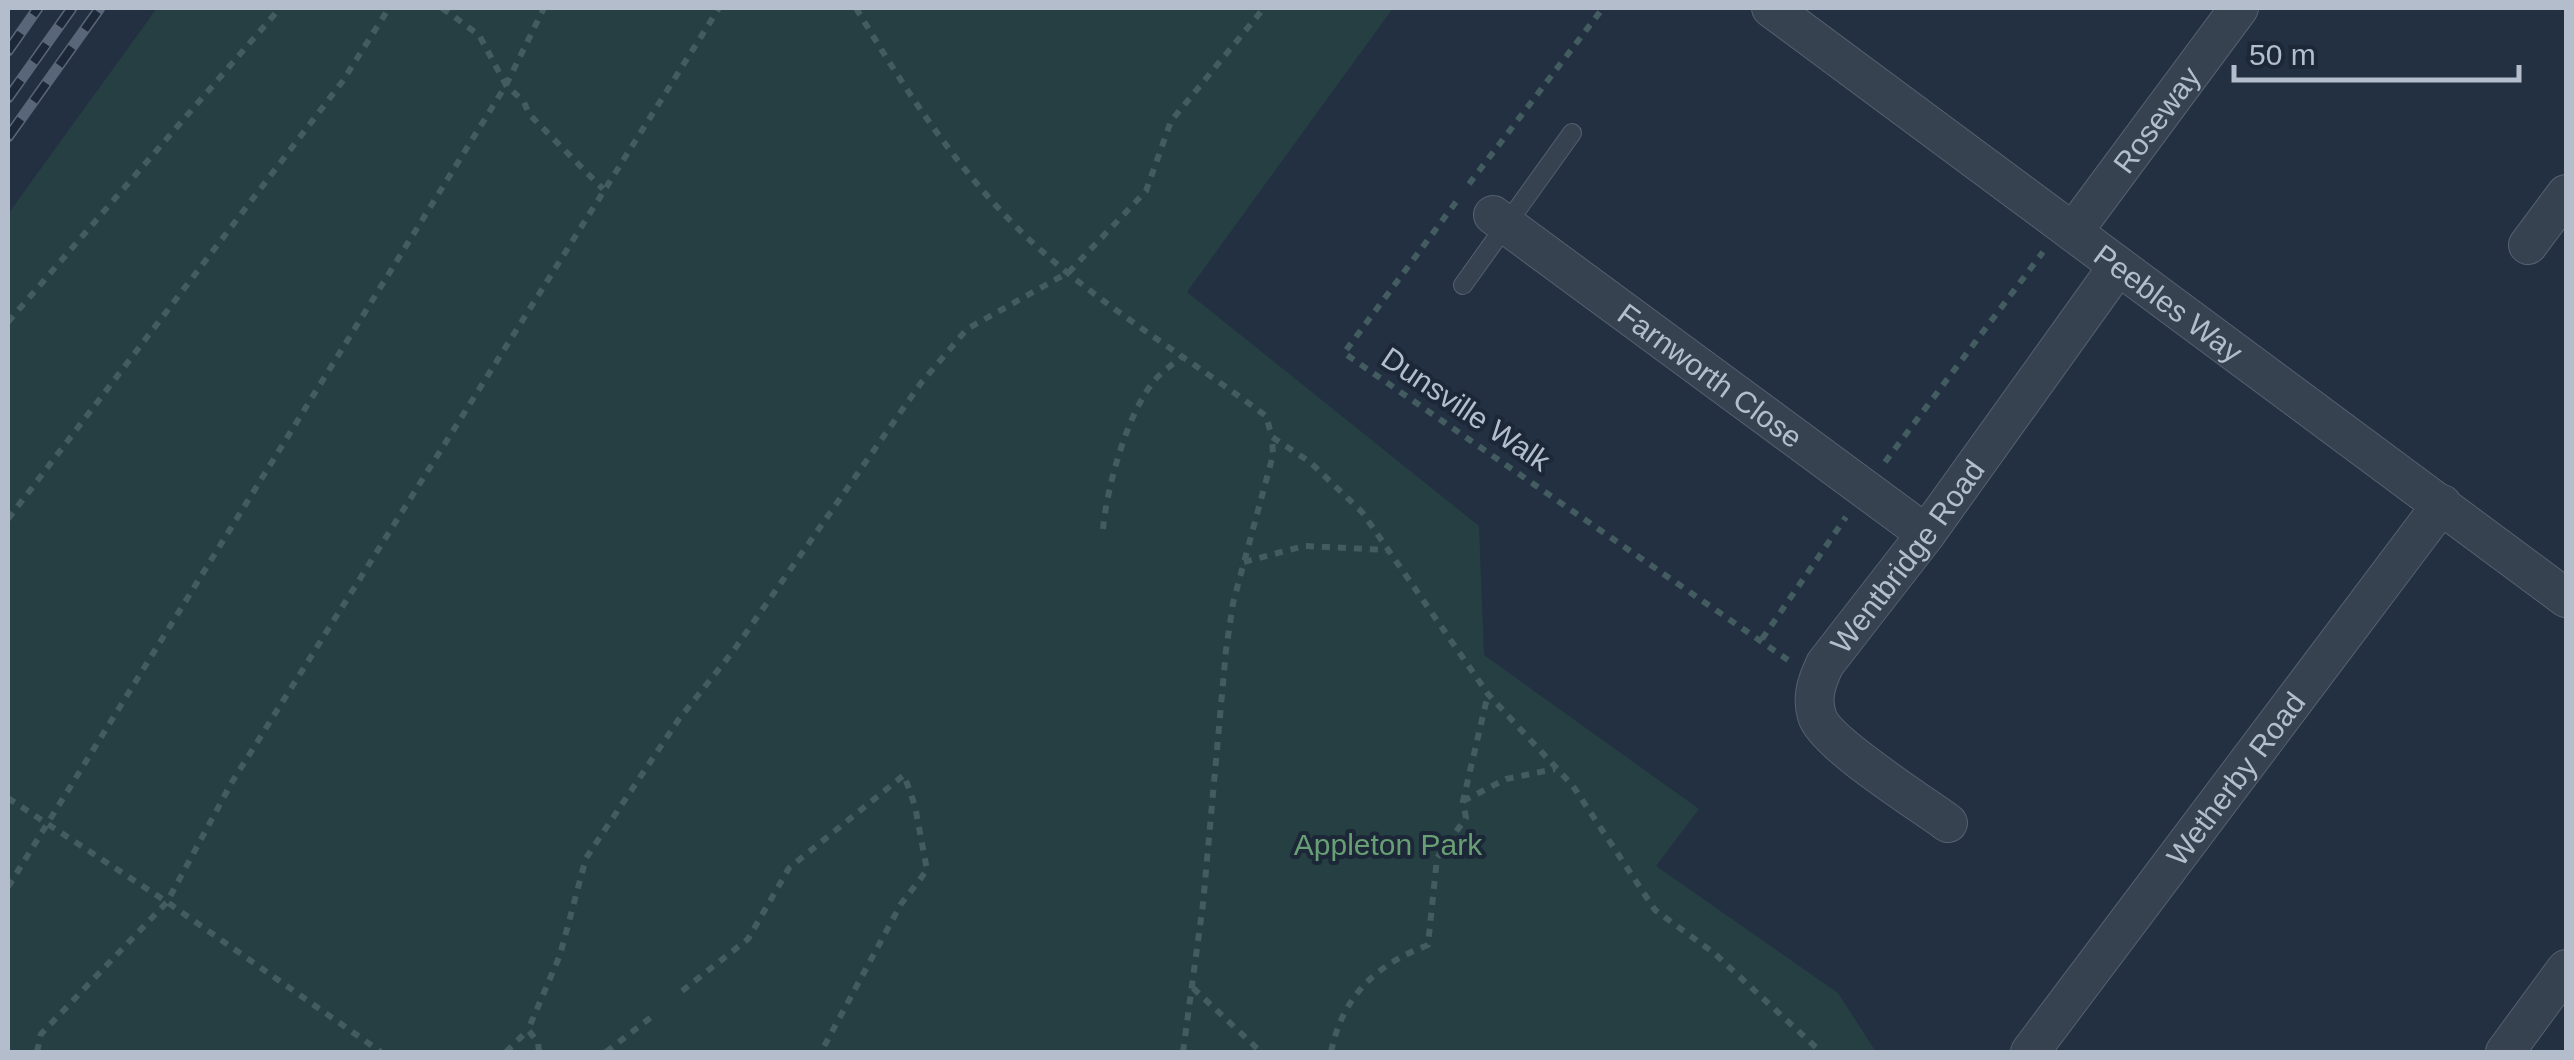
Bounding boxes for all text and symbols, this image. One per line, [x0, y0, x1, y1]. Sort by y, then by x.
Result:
scale bar [2234, 20, 2519, 82]
text: 50 m [2249, 38, 2316, 71]
street label: Roseway [2106, 60, 2206, 179]
street label: Peebles Way [2088, 237, 2249, 369]
street label: Farnworth Close [1612, 297, 1809, 454]
street label: Dunsville Walk [1376, 341, 1557, 478]
street label: Wentbridge Road [1824, 453, 1990, 659]
street label: Wetherby Road [2160, 686, 2311, 872]
park label: Appleton Park [1294, 828, 1483, 861]

